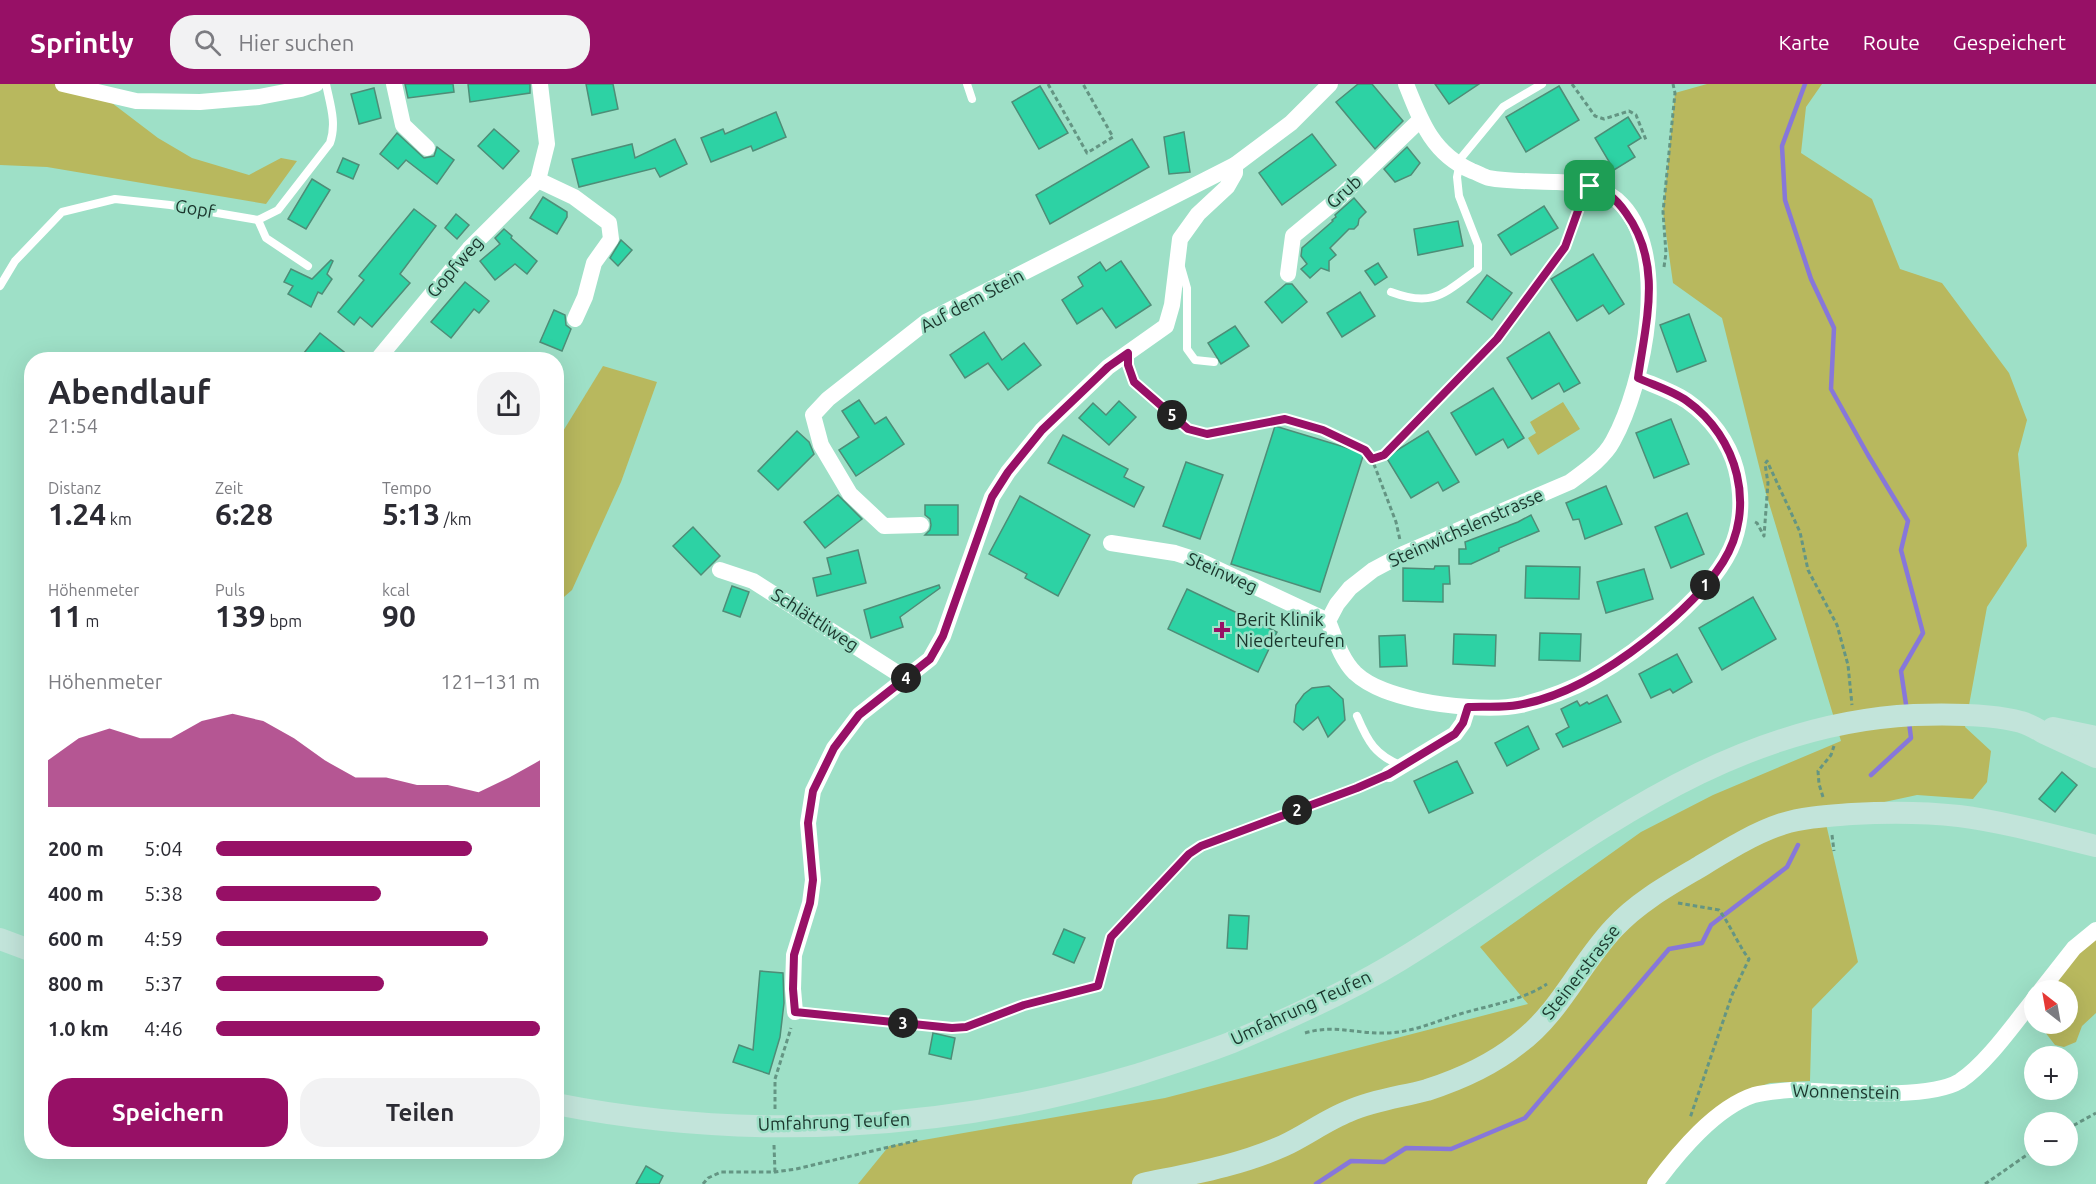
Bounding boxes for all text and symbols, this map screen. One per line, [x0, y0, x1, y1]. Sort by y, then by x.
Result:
search box [170, 15, 590, 69]
icon: search [191, 26, 224, 59]
text: Sprintly [30, 27, 134, 58]
text: Hier suchen [239, 30, 354, 55]
text: Karte [1778, 30, 1830, 54]
text: Route [1863, 30, 1920, 54]
text: Gespeichert [1953, 30, 2066, 54]
pin [1564, 160, 1615, 211]
icon: arrive [1573, 169, 1606, 202]
street label: Grub [1322, 171, 1365, 212]
street label: Gopf [174, 195, 217, 221]
street label: Gopfweg [422, 232, 486, 301]
street label: Auf dem Stein [916, 264, 1027, 336]
button: share [477, 372, 540, 435]
text: Abendlauf [48, 373, 210, 410]
pin: 5 [1157, 400, 1187, 430]
text: 5 [1167, 406, 1177, 424]
text: 21:54 [48, 414, 98, 437]
text: Distanz [48, 479, 101, 497]
text: Zeit [215, 479, 243, 497]
text: Tempo [382, 479, 432, 497]
street label: Steinwichslenstrasse [1385, 484, 1546, 570]
text: 1.24 [48, 497, 106, 531]
text: 6:28 [215, 497, 273, 531]
text: 5:13 [382, 497, 440, 531]
text: km [106, 510, 132, 528]
text: /km [440, 510, 472, 528]
street label: Steinweg [1184, 548, 1261, 597]
pin: 1 [1690, 570, 1720, 600]
text: 1 [1700, 576, 1710, 594]
text: Höhenmeter [48, 581, 139, 599]
text: Puls [215, 581, 245, 599]
text: kcal [382, 581, 410, 599]
street label: Schlättliweg [768, 584, 863, 655]
text: 11 [48, 599, 82, 633]
text: 139 [215, 599, 266, 633]
text: 90 [382, 599, 416, 633]
place label: Berit Klinik Niederteufen [1236, 609, 1345, 650]
text: m [82, 612, 99, 630]
text: bpm [266, 612, 302, 630]
marker: Berit Klinik Niederteufen [1213, 621, 1231, 639]
pin: 4 [891, 663, 921, 693]
text: 4 [901, 669, 911, 687]
text: Höhenmeter [48, 670, 162, 693]
text: 121–131 m [441, 670, 540, 693]
pin: 2 [1282, 795, 1312, 825]
text: 2 [1292, 801, 1302, 819]
text: 200 m [48, 837, 104, 860]
text: 5:04 [144, 837, 183, 860]
text: 400 m [48, 882, 104, 905]
text: 5:38 [144, 882, 183, 905]
street label: Steinerstrasse [1537, 920, 1623, 1023]
text: 600 m [48, 927, 104, 950]
text: 4:59 [144, 927, 183, 950]
street label: Umfahrung Teufen [1227, 966, 1374, 1048]
text: 800 m [48, 972, 104, 995]
text: 5:37 [144, 972, 183, 995]
north arrow [2024, 980, 2078, 1034]
map controls [2024, 980, 2078, 1166]
pin: 3 [888, 1008, 918, 1038]
text: 3 [898, 1014, 908, 1032]
text: 1.0 km [48, 1017, 109, 1040]
text: 4:46 [144, 1017, 183, 1040]
button: + [2024, 1046, 2078, 1100]
button: Speichern [48, 1078, 288, 1147]
button: Teilen [300, 1078, 540, 1147]
street label: Wonnenstein [1792, 1080, 1900, 1102]
street label: Umfahrung Teufen [757, 1108, 911, 1134]
button: − [2024, 1112, 2078, 1166]

